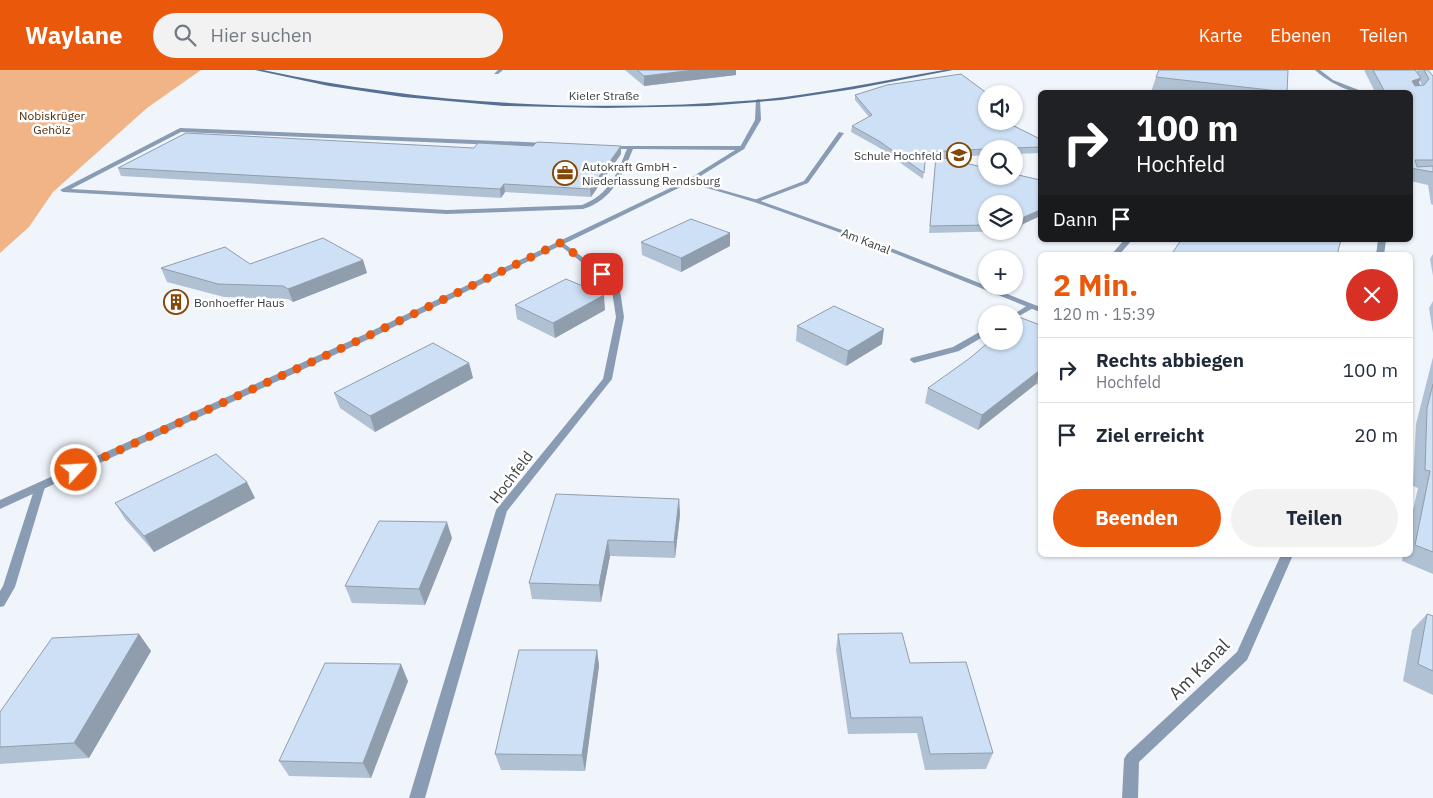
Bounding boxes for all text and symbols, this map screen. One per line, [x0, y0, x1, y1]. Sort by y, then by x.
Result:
search box [153, 13, 503, 58]
text: Waylane [25, 19, 123, 51]
icon: search [171, 21, 199, 49]
text: Hier suchen [211, 23, 312, 47]
text: Karte [1199, 24, 1242, 47]
text: Ebenen [1270, 24, 1331, 47]
text: Teilen [1359, 24, 1408, 47]
map controls [978, 85, 1023, 350]
button: sound [978, 85, 1023, 130]
street label: Kieler Straße [569, 88, 640, 103]
text: 100 m [1136, 105, 1239, 151]
park label: Nobiskrüger Gehölz [19, 108, 85, 137]
icon: right [1053, 110, 1118, 175]
button: search [978, 140, 1023, 185]
school or university icon: Schule Hochfeld [946, 142, 972, 168]
place label: Schule Hochfeld [854, 148, 942, 163]
text: Hochfeld [1136, 149, 1225, 178]
place label: Autokraft GmbH - Niederlassung Rendsburg [582, 159, 721, 188]
office icon: Autokraft GmbH - Niederlassung Rendsburg [552, 160, 578, 186]
button: layers [978, 195, 1023, 240]
icon: arrive [1107, 205, 1135, 233]
text: Dann [1053, 207, 1097, 231]
street label: Am Kanal [839, 225, 893, 257]
button: + [978, 250, 1023, 295]
pin [581, 253, 623, 295]
icon: arrive [588, 260, 616, 288]
text: 2 Min. [1053, 265, 1138, 304]
button: close [1346, 269, 1398, 321]
building icon: Bonhoeffer Haus [163, 289, 189, 315]
place label: Bonhoeffer Haus [194, 295, 285, 310]
text: 120 m · 15:39 [1053, 304, 1155, 324]
button: − [978, 305, 1023, 350]
text: Rechts abbiegen [1096, 348, 1244, 372]
icon: right [1053, 356, 1081, 384]
text: 100 m [1343, 358, 1398, 382]
text: Hochfeld [1096, 372, 1161, 392]
icon: arrive [1053, 421, 1081, 449]
text: Ziel erreicht [1096, 423, 1204, 447]
text: 20 m [1354, 423, 1398, 447]
position arrow [49, 443, 101, 495]
street label: Hochfeld [485, 447, 537, 507]
button: Beenden [1053, 489, 1221, 547]
button: Teilen [1231, 489, 1398, 547]
street label: Am Kanal [1164, 634, 1234, 704]

